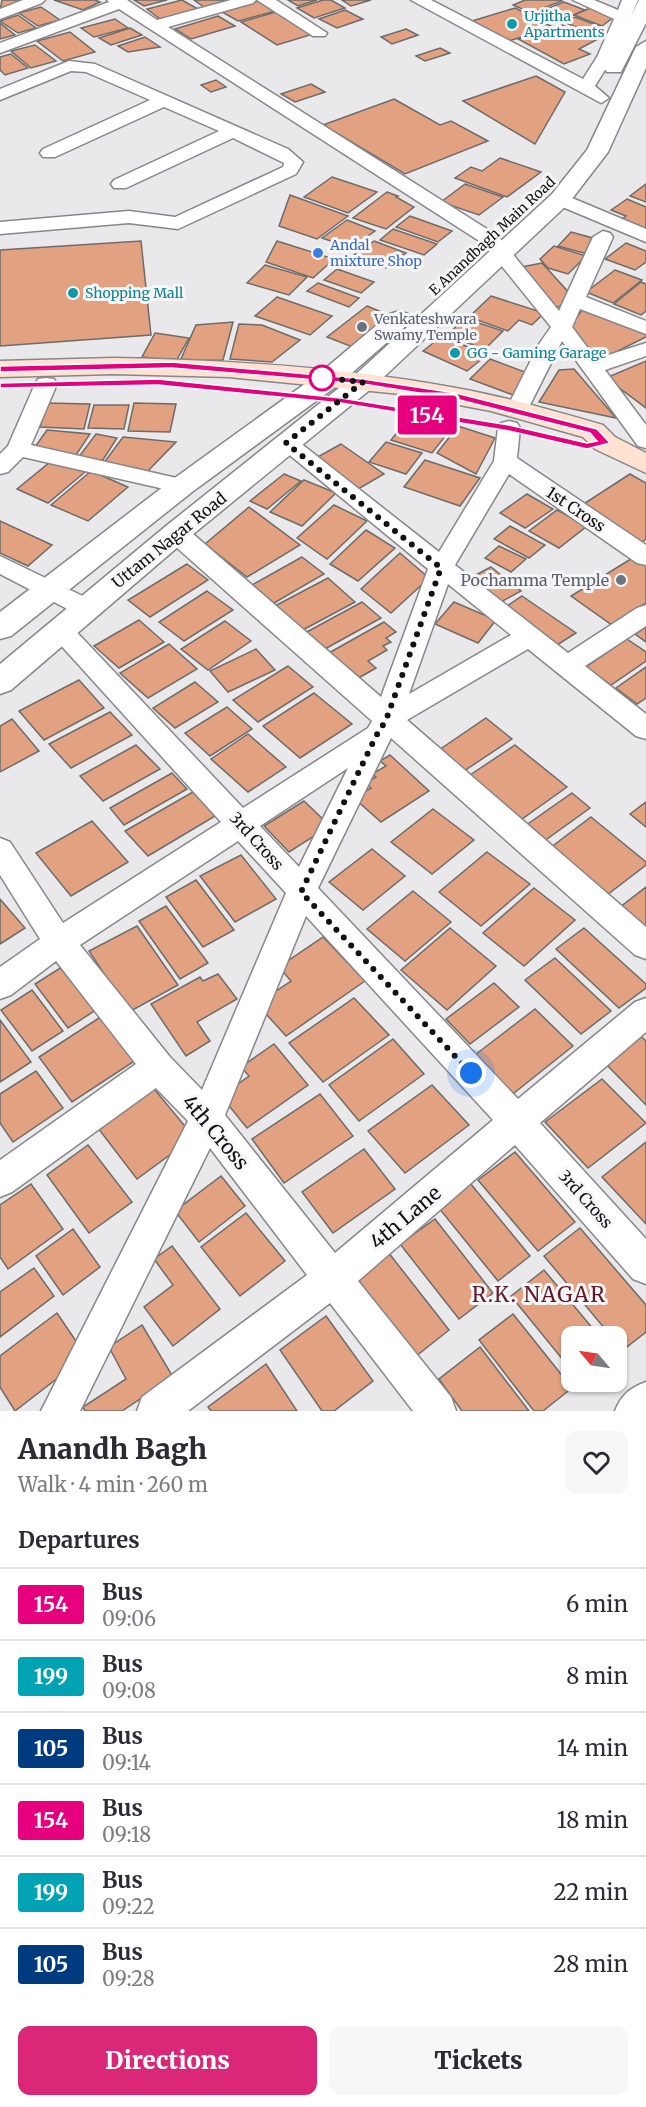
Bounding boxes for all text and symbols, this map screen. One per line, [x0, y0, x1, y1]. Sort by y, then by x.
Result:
place label: Urjitha Apartments [523, 7, 605, 41]
marker: Urjitha Apartments [505, 17, 519, 31]
street label: E Anandbagh Main Road [425, 172, 559, 299]
place label: Andal mixture Shop [329, 236, 422, 270]
marker: Andal mixture Shop [311, 246, 325, 260]
place label: Shopping Mall [85, 284, 184, 302]
marker: Shopping Mall [66, 286, 80, 300]
place label: Venkateshwara Swamy Temple [373, 310, 477, 344]
marker: Venkateshwara Swamy Temple [355, 320, 369, 334]
place label: GG - Gaming Garage [467, 344, 606, 362]
marker: GG - Gaming Garage [448, 346, 462, 360]
unlabelled marker [309, 365, 335, 391]
line badge: 154 [392, 396, 462, 434]
text: 154 [410, 402, 444, 429]
street label: 1st Cross [543, 482, 610, 536]
street label: Uttam Nagar Road [108, 488, 231, 592]
place label: Pochamma Temple [461, 570, 609, 590]
marker: Pochamma Temple [614, 573, 628, 587]
street label: 3rd Cross [226, 808, 288, 874]
your location [456, 1058, 486, 1088]
street label: 4th Cross [177, 1089, 255, 1175]
street label: 3rd Cross [555, 1166, 617, 1232]
street label: 4th Lane [364, 1180, 446, 1254]
district label: R.K. NAGAR [472, 1281, 606, 1308]
north arrow [561, 1326, 627, 1392]
map controls [561, 1326, 627, 1392]
text: Anandh Bagh [18, 1431, 207, 1467]
button: heart [565, 1431, 628, 1494]
text: Walk · 4 min · 260 m [18, 1472, 208, 1497]
text: Departures [18, 1526, 140, 1554]
text: Bus [102, 1578, 143, 1606]
text: 6 min [566, 1590, 628, 1618]
text: 154 [34, 1591, 68, 1618]
text: 09:06 [102, 1606, 156, 1631]
text: Bus [102, 1650, 143, 1678]
text: 8 min [566, 1662, 628, 1690]
text: 199 [34, 1663, 68, 1690]
text: 09:08 [102, 1678, 156, 1703]
text: Bus [102, 1722, 143, 1750]
text: 14 min [557, 1734, 628, 1762]
text: 105 [34, 1735, 68, 1762]
text: 09:14 [102, 1750, 151, 1775]
text: Bus [102, 1794, 143, 1822]
text: 18 min [557, 1806, 628, 1834]
text: 154 [34, 1807, 68, 1834]
text: 09:18 [102, 1822, 151, 1847]
text: Bus [102, 1866, 143, 1894]
text: 22 min [554, 1878, 628, 1906]
text: 199 [34, 1879, 68, 1906]
text: 09:22 [102, 1894, 155, 1919]
text: Bus [102, 1938, 143, 1966]
text: 28 min [553, 1950, 628, 1978]
text: 105 [34, 1951, 68, 1978]
text: 09:28 [102, 1966, 155, 1991]
button: Directions [18, 2026, 317, 2095]
button: Tickets [329, 2026, 628, 2095]

